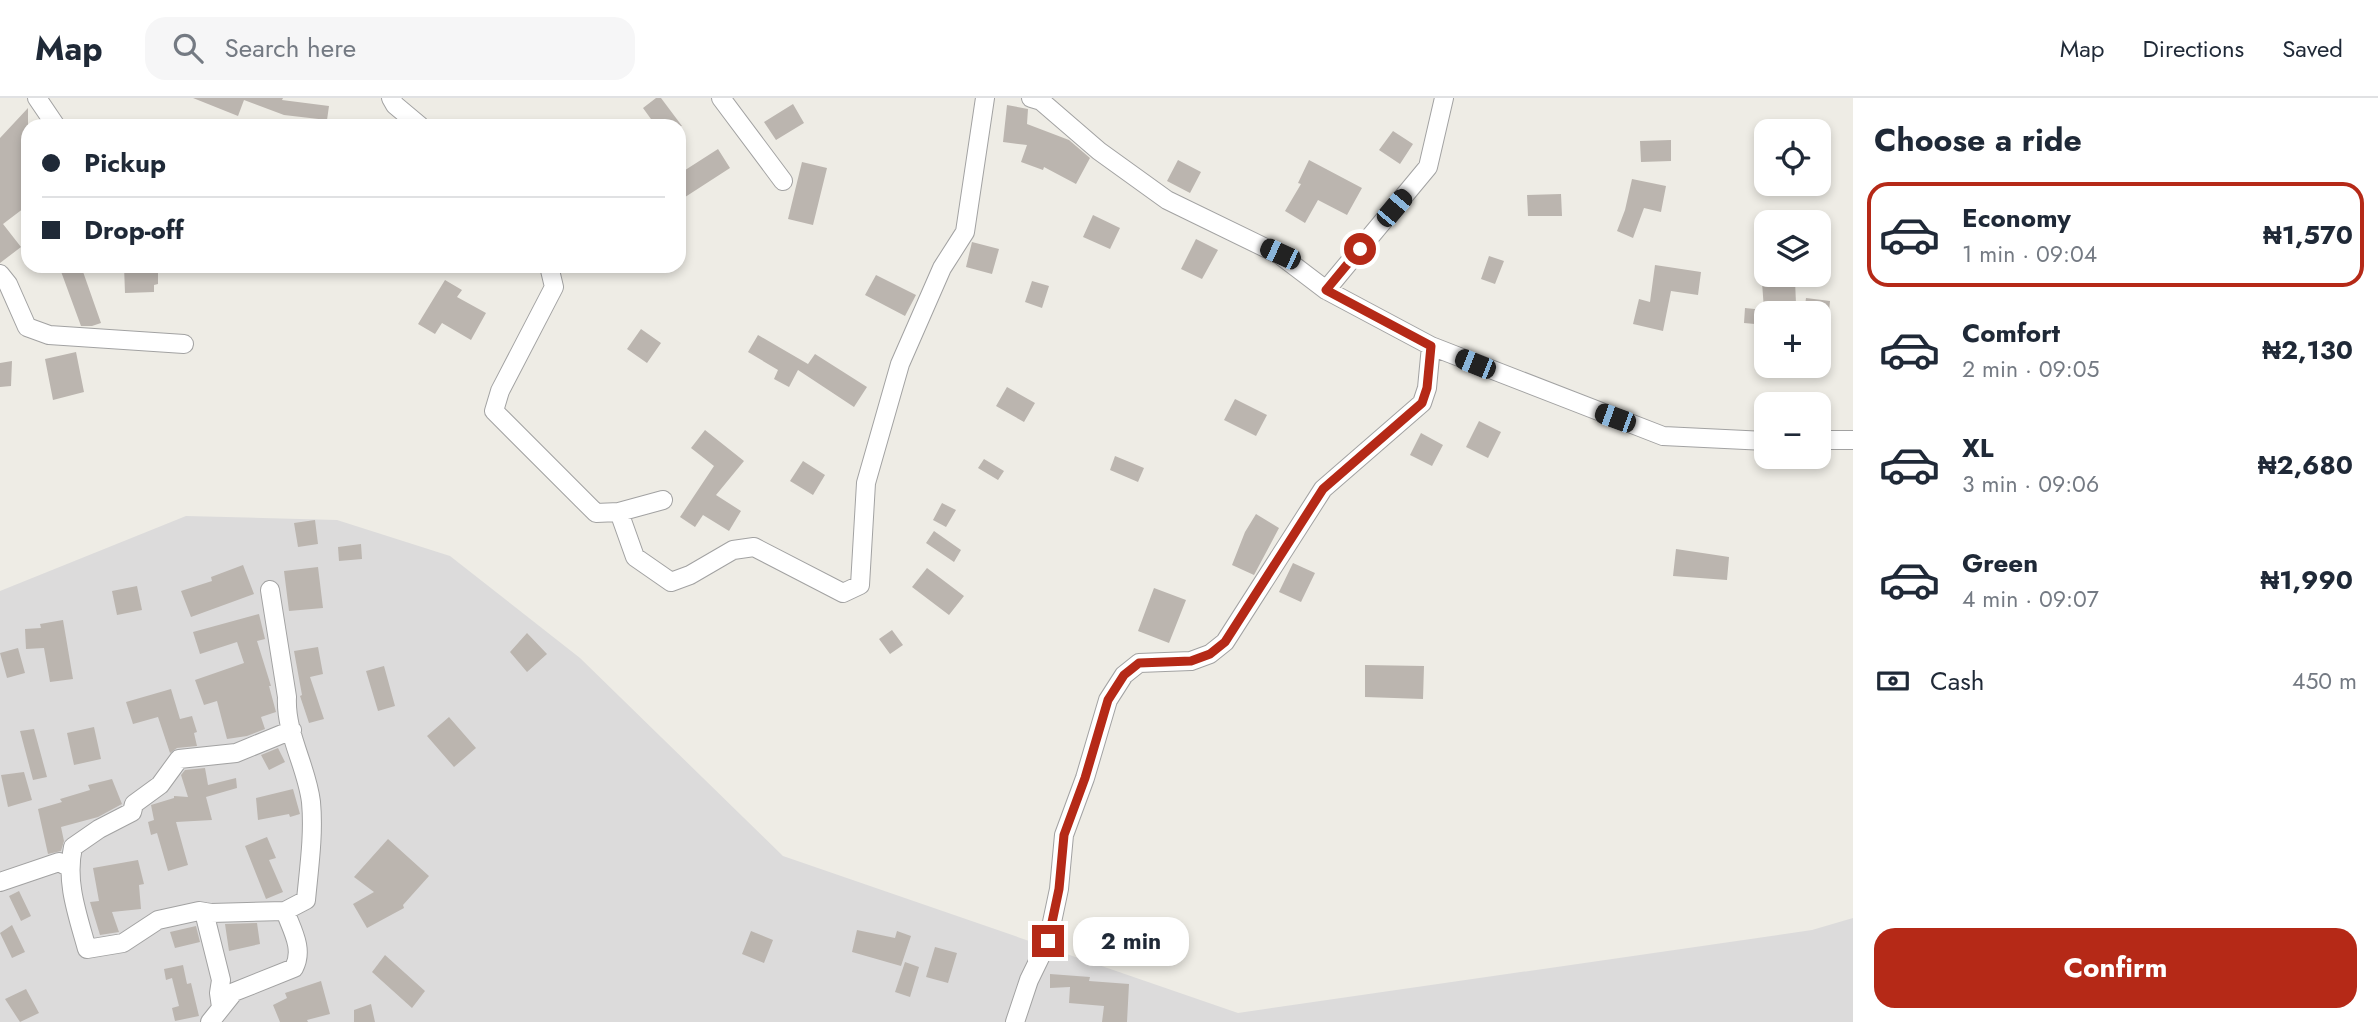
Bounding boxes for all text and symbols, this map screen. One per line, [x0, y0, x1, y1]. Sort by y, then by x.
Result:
search box [145, 17, 635, 80]
text: Map [35, 25, 103, 72]
icon: search [169, 29, 207, 67]
text: Search here [225, 29, 356, 67]
text: Map [2060, 31, 2105, 66]
text: Directions [2143, 31, 2244, 66]
text: Saved [2282, 31, 2343, 66]
text: Choose a ride [1874, 117, 2082, 163]
map controls [1754, 119, 1831, 469]
button: locate [1754, 119, 1831, 196]
text: Pickup [84, 144, 166, 182]
car [1373, 185, 1416, 231]
text: Economy [1962, 199, 2071, 237]
icon: car [1878, 203, 1941, 266]
button: layers [1754, 210, 1831, 287]
text: Drop-off [84, 211, 184, 249]
text: ₦1,570 [2263, 216, 2353, 254]
route start [1344, 233, 1376, 265]
car [1257, 236, 1304, 272]
text: 1 min · 09:04 [1962, 237, 2097, 271]
button: + [1754, 301, 1831, 378]
text: Comfort [1962, 314, 2060, 352]
icon: car [1878, 318, 1941, 381]
text: ₦2,130 [2262, 331, 2353, 369]
car [1452, 346, 1499, 382]
text: 2 min · 09:05 [1962, 352, 2099, 386]
button: − [1754, 392, 1831, 469]
car [1592, 401, 1639, 435]
text: XL [1962, 429, 1994, 467]
icon: car [1878, 433, 1941, 496]
text: ₦2,680 [2258, 446, 2353, 484]
text: 3 min · 09:06 [1962, 467, 2099, 501]
text: Green [1962, 544, 2038, 582]
icon: car [1878, 548, 1941, 611]
text: ₦1,990 [2261, 561, 2353, 599]
text: 4 min · 09:07 [1962, 582, 2099, 616]
icon: cash [1874, 662, 1912, 700]
text: Cash [1930, 662, 1984, 700]
text: 450 m [2292, 664, 2357, 698]
callout: 2 min [1072, 916, 1188, 966]
text: 2 min [1101, 924, 1161, 958]
route end [1032, 925, 1064, 957]
button: Confirm [1874, 928, 2357, 1008]

